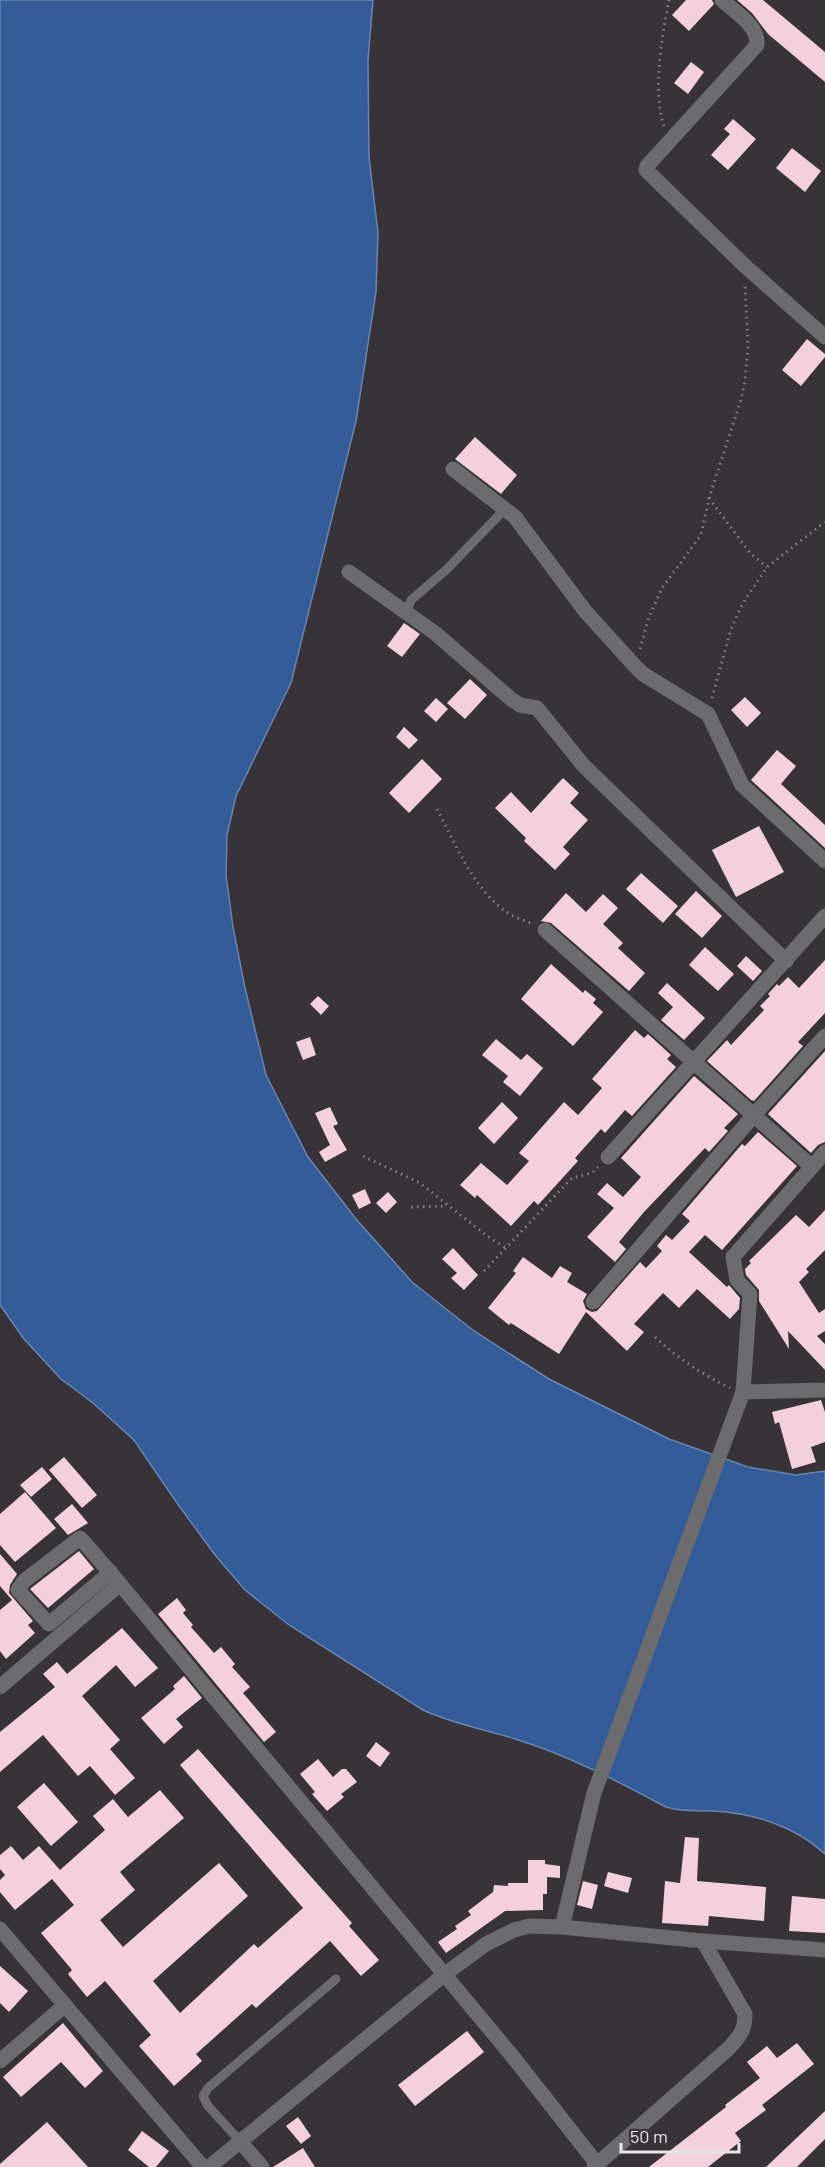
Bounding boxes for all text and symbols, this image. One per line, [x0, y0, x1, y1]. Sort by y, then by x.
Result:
scale bar [621, 2116, 740, 2154]
text: 50 m [630, 2125, 668, 2147]

